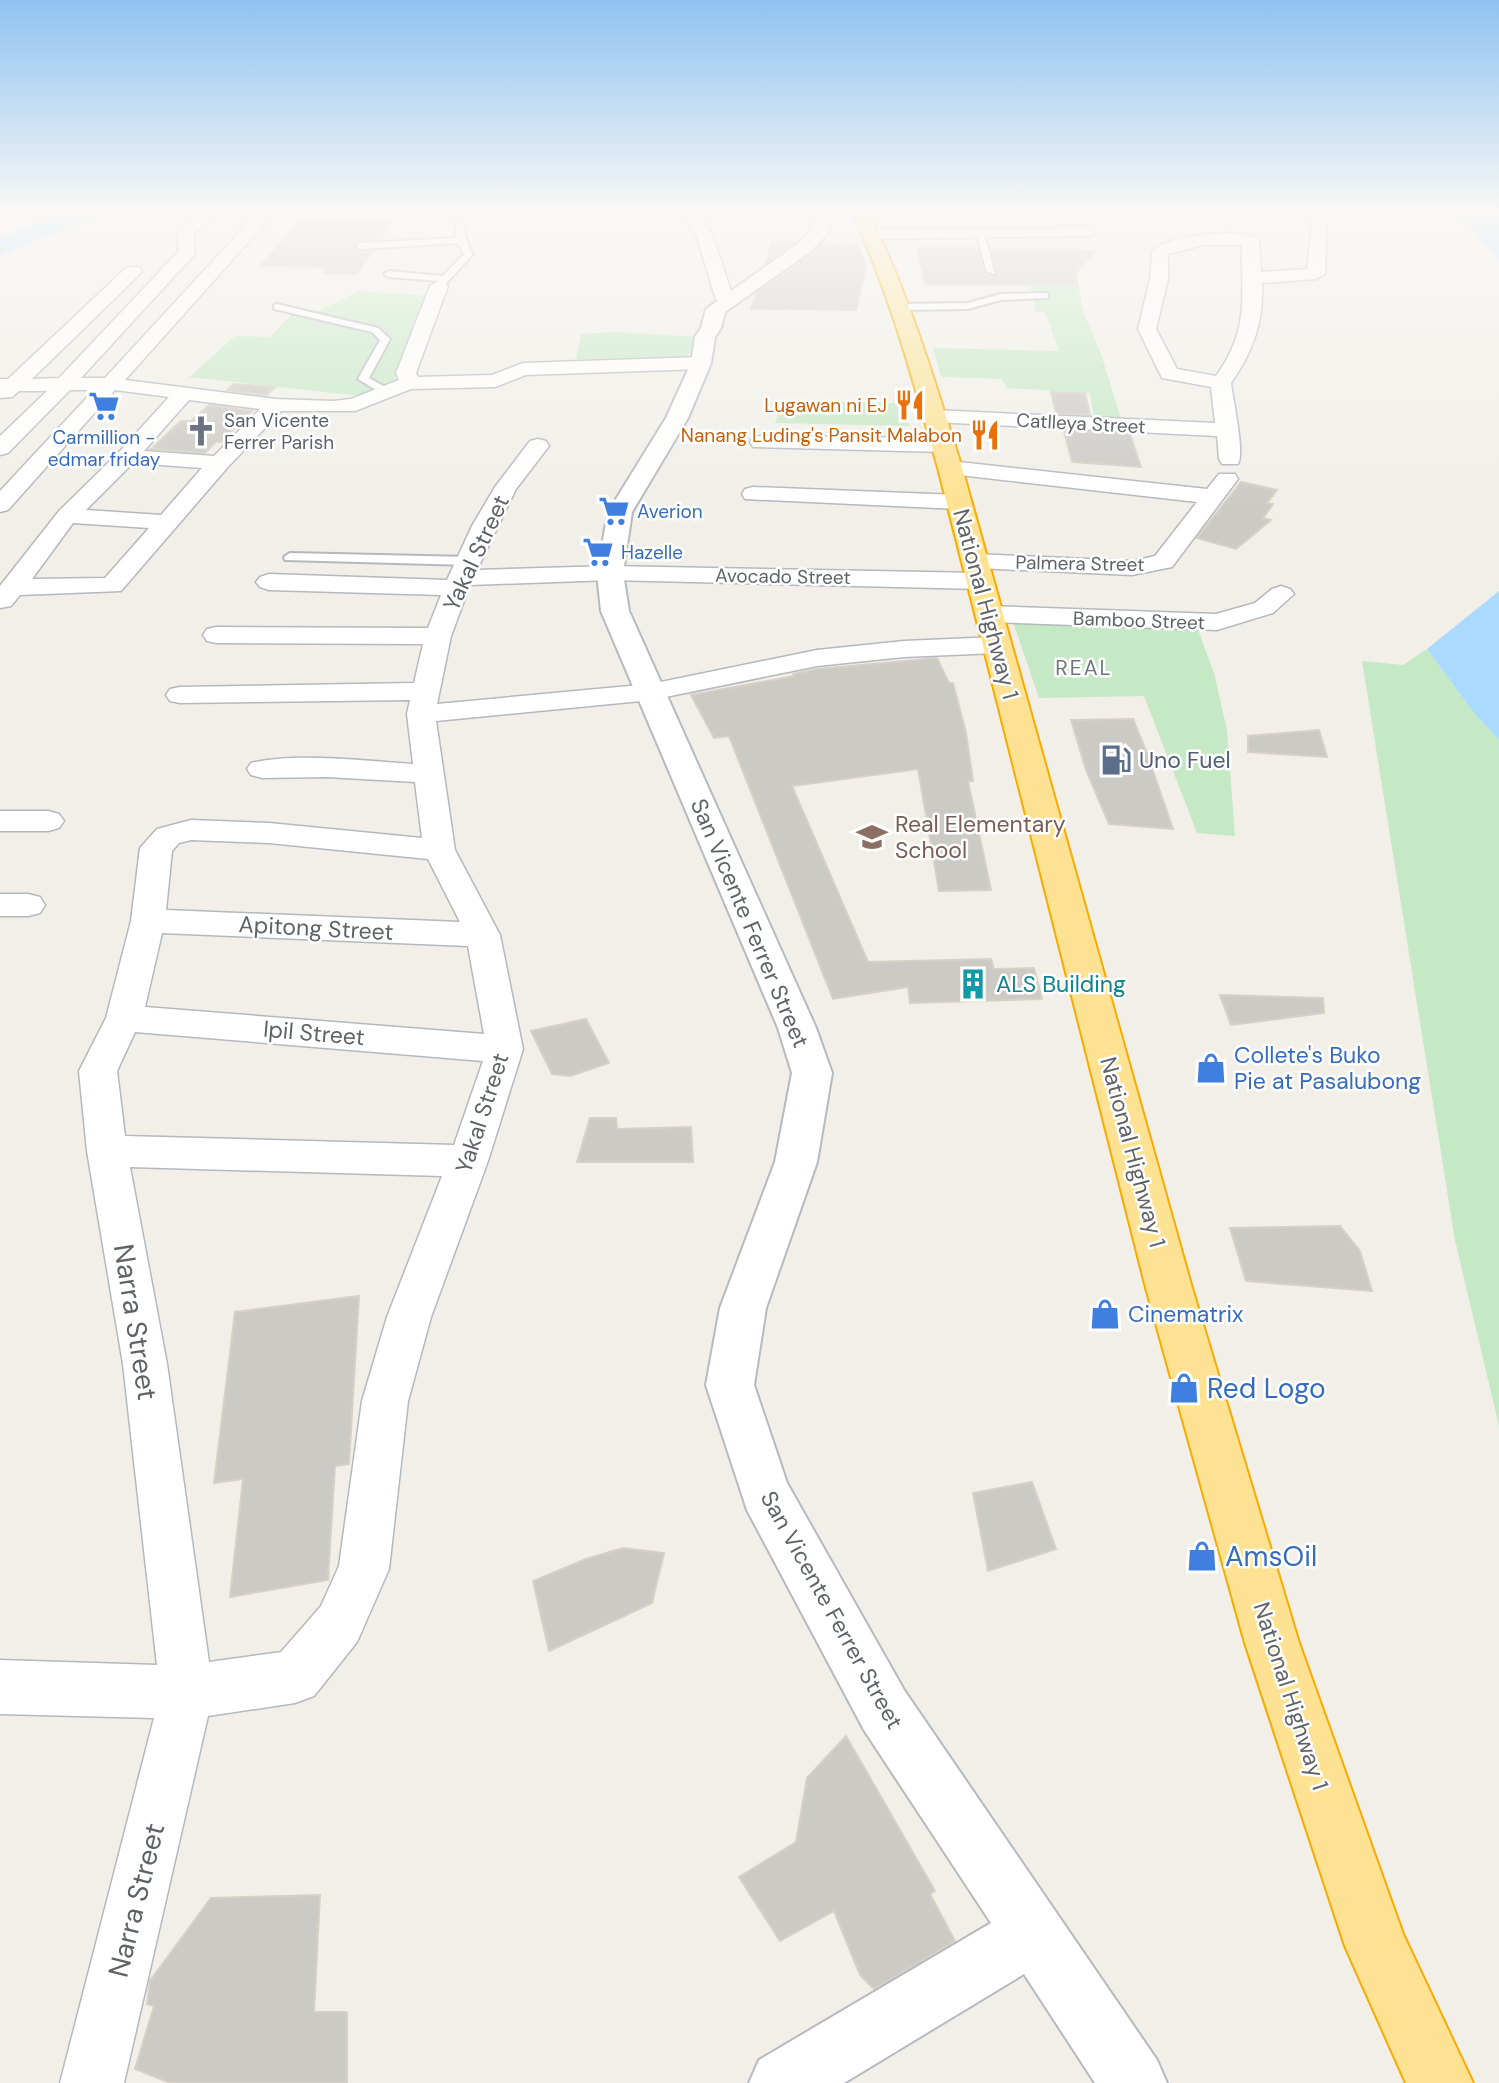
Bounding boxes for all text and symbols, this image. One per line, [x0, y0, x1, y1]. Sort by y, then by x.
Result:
restaurant icon: Lugawan ni EJ [893, 388, 927, 422]
supermarket icon: Carmillion - edmar friday [87, 389, 121, 423]
place label: Lugawan ni EJ [764, 393, 887, 418]
place label: San Vicente Ferrer Parish [224, 408, 334, 455]
street label: Catlleya Street [1016, 408, 1146, 439]
church icon: San Vicente Ferrer Parish [184, 414, 218, 448]
restaurant icon: Nanang Luding's Pansit Malabon [968, 418, 1002, 452]
place label: Nanang Luding's Pansit Malabon [681, 423, 962, 448]
place label: Carmillion - edmar friday [48, 425, 161, 472]
street label: Yakal Street [436, 490, 516, 616]
supermarket icon: Averion [597, 494, 631, 528]
place label: Averion [637, 499, 703, 524]
street label: National Highway 1 [946, 506, 1026, 702]
supermarket icon: Hazelle [581, 535, 615, 569]
place label: Hazelle [621, 540, 683, 565]
street label: Palmera Street [1015, 550, 1145, 577]
street label: Avocado Street [715, 563, 851, 590]
street label: Bamboo Street [1073, 606, 1205, 635]
district label: REAL [1055, 654, 1113, 682]
fuel station icon: Uno Fuel [1099, 743, 1133, 777]
place label: Uno Fuel [1139, 745, 1231, 775]
street label: San Vicente Ferrer Street [684, 794, 816, 1052]
place label: Real Elementary School [895, 809, 1066, 865]
school or university icon: Real Elementary School [855, 820, 889, 854]
street label: Apitong Street [238, 909, 394, 947]
building icon: ALS Building [956, 967, 990, 1001]
place label: ALS Building [996, 969, 1126, 999]
street label: Ipil Street [262, 1014, 366, 1052]
place label: Collete's Buko Pie at Pasalubong [1234, 1040, 1421, 1096]
street label: Yakal Street [448, 1049, 516, 1177]
shop icon: Collete's Buko Pie at Pasalubong [1194, 1051, 1228, 1085]
street label: National Highway 1 [1093, 1054, 1173, 1250]
street label: Narra Street [105, 1241, 166, 1403]
shop icon: Cinematrix [1088, 1297, 1122, 1331]
place label: Cinematrix [1128, 1299, 1243, 1329]
place label: Red Logo [1207, 1370, 1326, 1407]
shop icon: Red Logo [1167, 1371, 1201, 1405]
street label: San Vicente Ferrer Street [754, 1486, 910, 1734]
place label: AmsOil [1225, 1538, 1317, 1575]
shop icon: AmsOil [1185, 1539, 1219, 1573]
street label: National Highway 1 [1246, 1598, 1336, 1794]
street label: Narra Street [100, 1819, 173, 1981]

